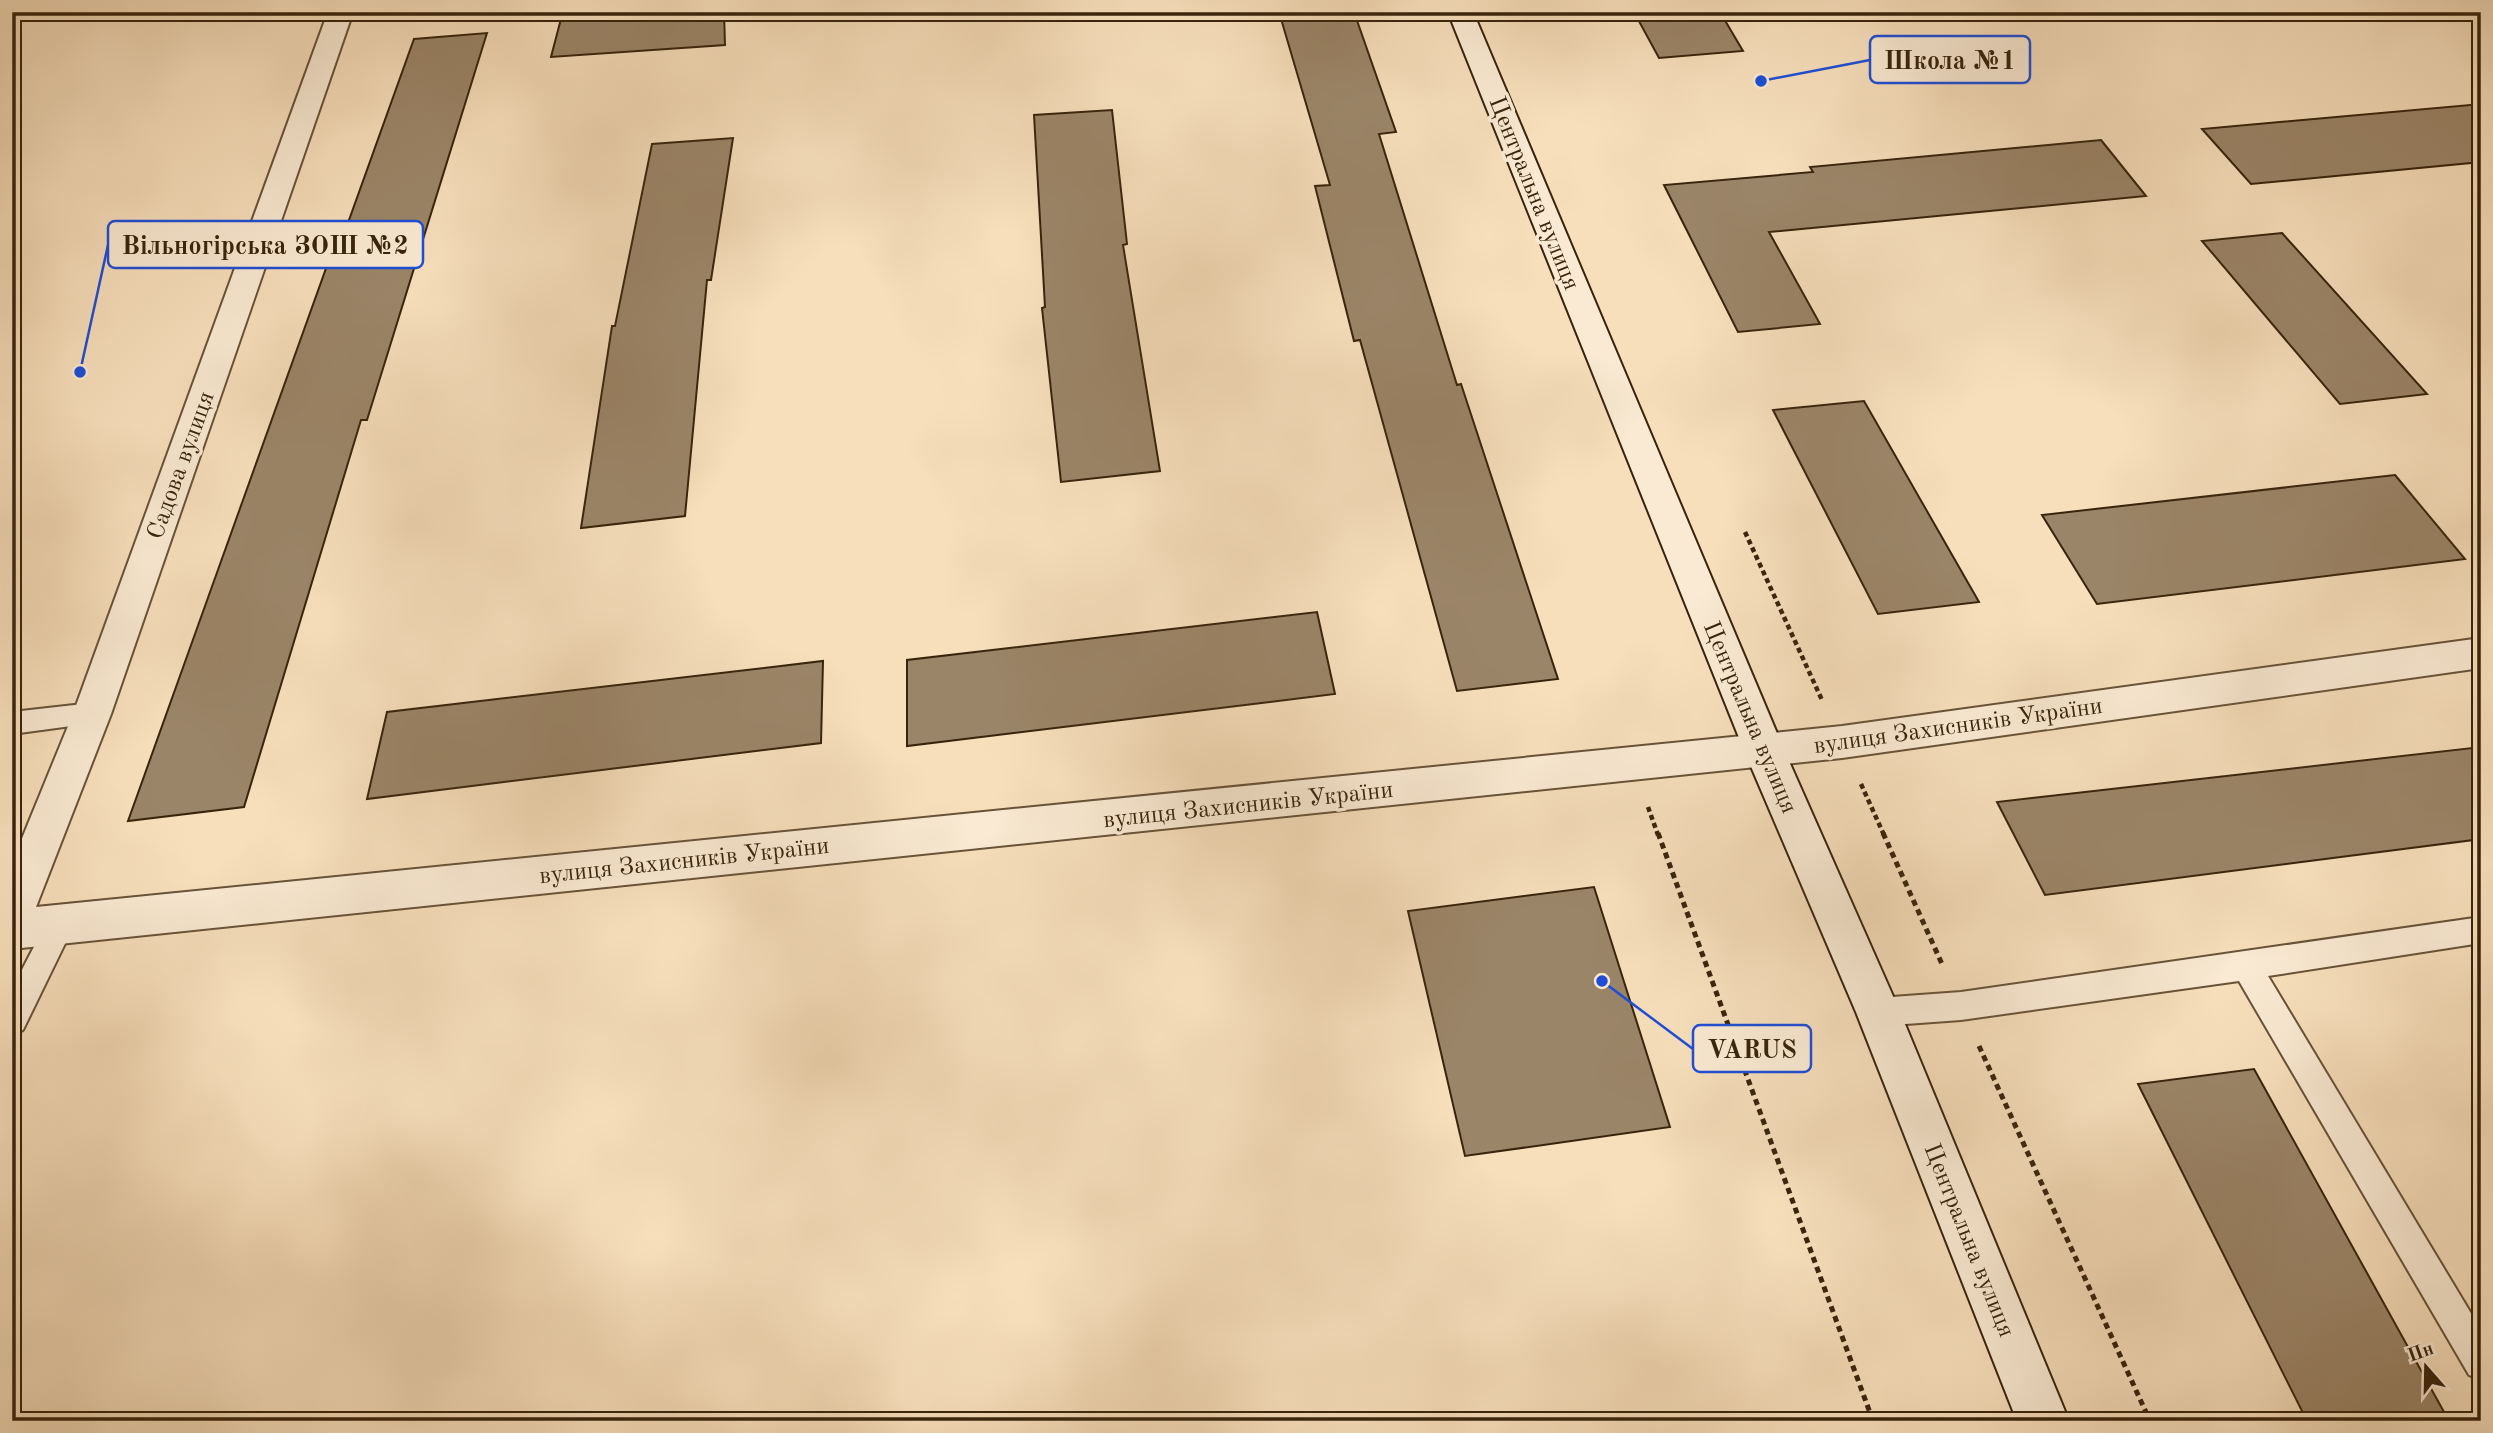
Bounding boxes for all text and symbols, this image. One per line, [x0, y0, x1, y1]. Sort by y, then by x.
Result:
callout: Школа №1 [1870, 36, 2030, 83]
text: Школа №1 [1884, 49, 2016, 75]
street label: Центральна вулиця [1483, 94, 1583, 294]
callout: Вільногірська ЗОШ №2 [108, 221, 423, 268]
text: Вільногірська ЗОШ №2 [121, 234, 409, 260]
street label: Садова вулиця [144, 389, 220, 543]
street label: Центральна вулиця [1698, 618, 1801, 817]
street label: вулиця Захисників України [1812, 695, 2104, 759]
street label: вулиця Захисників України [1102, 779, 1394, 833]
street label: вулиця Захисників України [538, 835, 830, 889]
callout: VARUS [1693, 1025, 1811, 1072]
text: VARUS [1707, 1038, 1797, 1064]
street label: Центральна вулиця [1918, 1141, 2018, 1341]
north arrow [2392, 1332, 2462, 1402]
text: Пн [2405, 1340, 2437, 1367]

